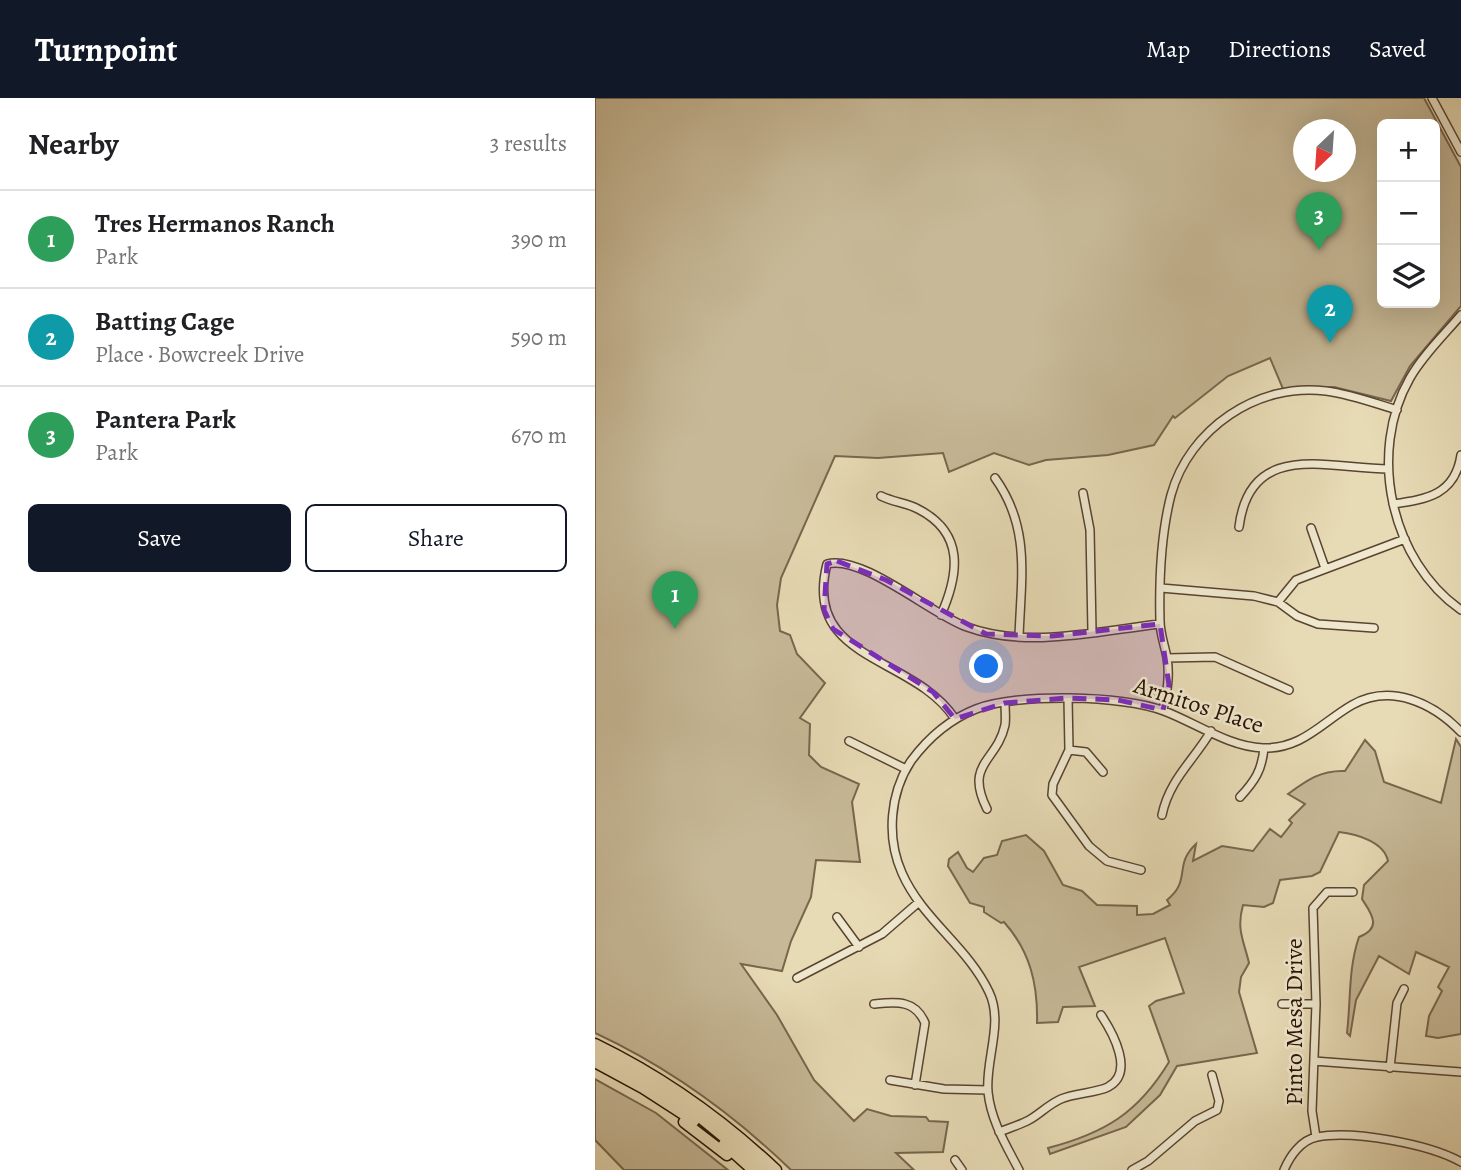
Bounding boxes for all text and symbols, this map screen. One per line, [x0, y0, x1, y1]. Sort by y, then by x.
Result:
text: Turnpoint [35, 27, 177, 72]
text: Map [1146, 33, 1190, 65]
text: Directions [1228, 33, 1331, 65]
text: Saved [1369, 33, 1426, 65]
north arrow [1293, 119, 1356, 182]
map controls [1377, 119, 1440, 308]
button: + [1377, 119, 1440, 182]
text: Nearby [28, 124, 119, 164]
text: 3 results [490, 128, 567, 159]
button: − [1377, 182, 1440, 245]
pin: 3 [1296, 192, 1342, 250]
text: Tres Hermanos Ranch [95, 206, 335, 241]
text: 1 [47, 224, 55, 255]
text: 390 m [511, 224, 567, 255]
text: Park [95, 241, 138, 272]
button: layers [1377, 245, 1440, 308]
pin: 2 [1307, 285, 1353, 343]
text: Batting Cage [95, 304, 235, 339]
text: 2 [45, 322, 57, 353]
text: 590 m [511, 322, 567, 353]
text: Place · Bowcreek Drive [95, 339, 304, 370]
text: Pantera Park [95, 402, 236, 437]
text: 3 [46, 420, 56, 451]
text: 670 m [511, 420, 567, 451]
text: Park [95, 437, 138, 468]
button: Save [28, 504, 291, 572]
button: Share [305, 504, 567, 572]
pin: 1 [652, 571, 698, 629]
your location [969, 649, 1003, 683]
street label: Armitos Place [1129, 669, 1268, 741]
street label: Pinto Mesa Drive [1278, 938, 1310, 1106]

